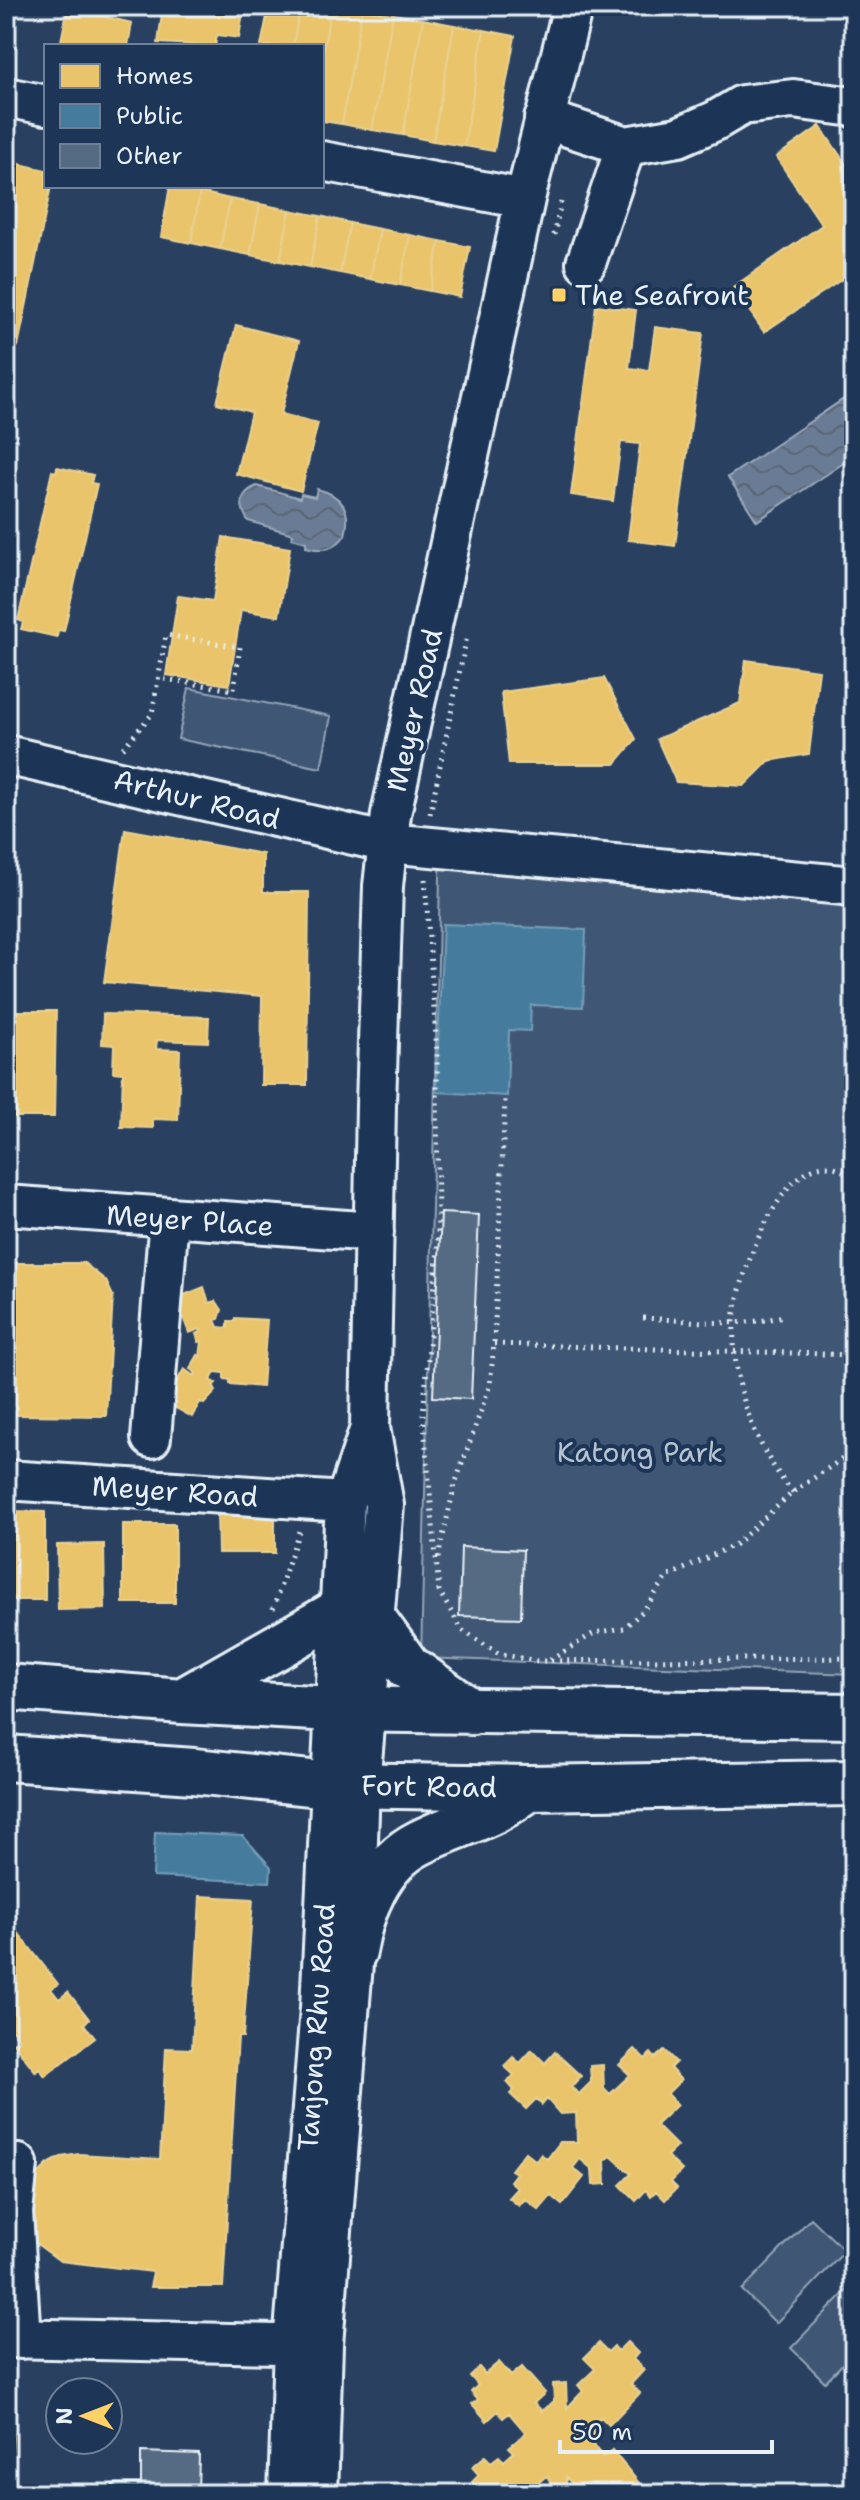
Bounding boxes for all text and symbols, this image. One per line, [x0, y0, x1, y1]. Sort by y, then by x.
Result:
legend [44, 44, 324, 188]
text: Homes [116, 60, 194, 92]
text: Public [116, 100, 183, 132]
text: Other [116, 140, 183, 172]
place label: The Seafront [575, 276, 749, 314]
marker: The Seafront [550, 286, 568, 304]
street label: Meyer Road [377, 625, 451, 795]
street label: Arthur Road [110, 760, 284, 838]
street label: Meyer Place [105, 1195, 275, 1245]
park label: Katong Park [557, 1433, 723, 1471]
street label: Meyer Road [91, 1466, 259, 1516]
street label: Fort Road [361, 1766, 497, 1806]
street label: Tanjong Rhu Road [288, 1902, 344, 2152]
north arrow [44, 2376, 124, 2456]
scale bar [560, 2404, 772, 2454]
text: N [50, 2407, 79, 2425]
text: 50 m [572, 2416, 632, 2448]

